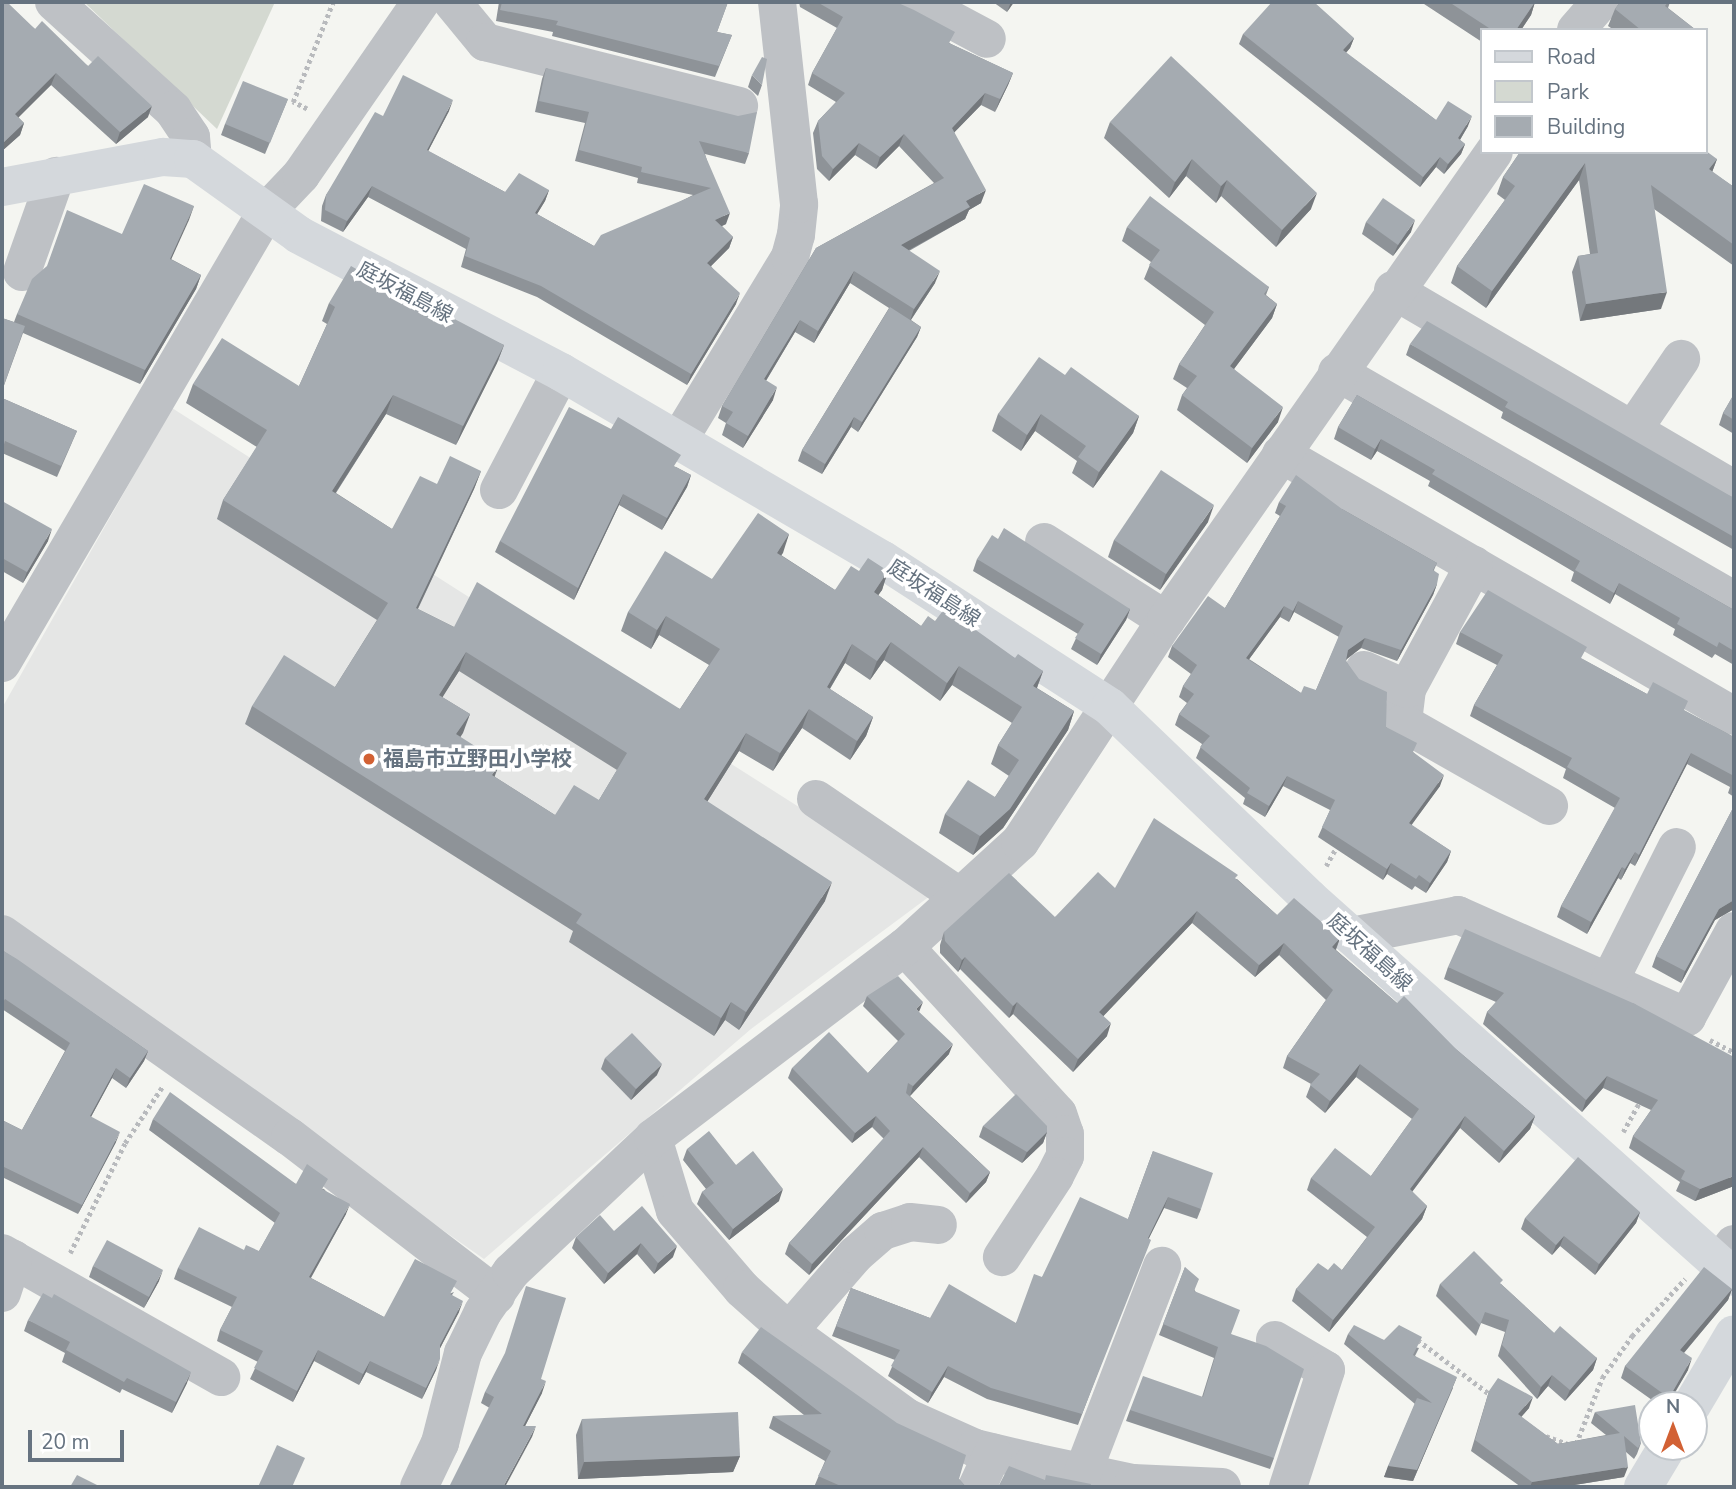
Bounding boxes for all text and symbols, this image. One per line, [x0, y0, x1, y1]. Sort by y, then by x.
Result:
legend [1480, 28, 1708, 154]
text: Road [1547, 43, 1596, 71]
text: Park [1547, 78, 1589, 106]
text: Building [1547, 113, 1625, 141]
street label: 庭坂福島線 [353, 256, 457, 328]
street label: 庭坂福島線 [883, 554, 985, 632]
place label: 福島市立野田小学校 [383, 746, 572, 772]
marker: 福島市立野田小学校 [361, 751, 377, 767]
street label: 庭坂福島線 [1323, 908, 1417, 996]
north arrow [1638, 1391, 1708, 1461]
text: N [1666, 1394, 1680, 1420]
scale bar [32, 1416, 128, 1460]
text: 20 m [41, 1428, 90, 1456]

